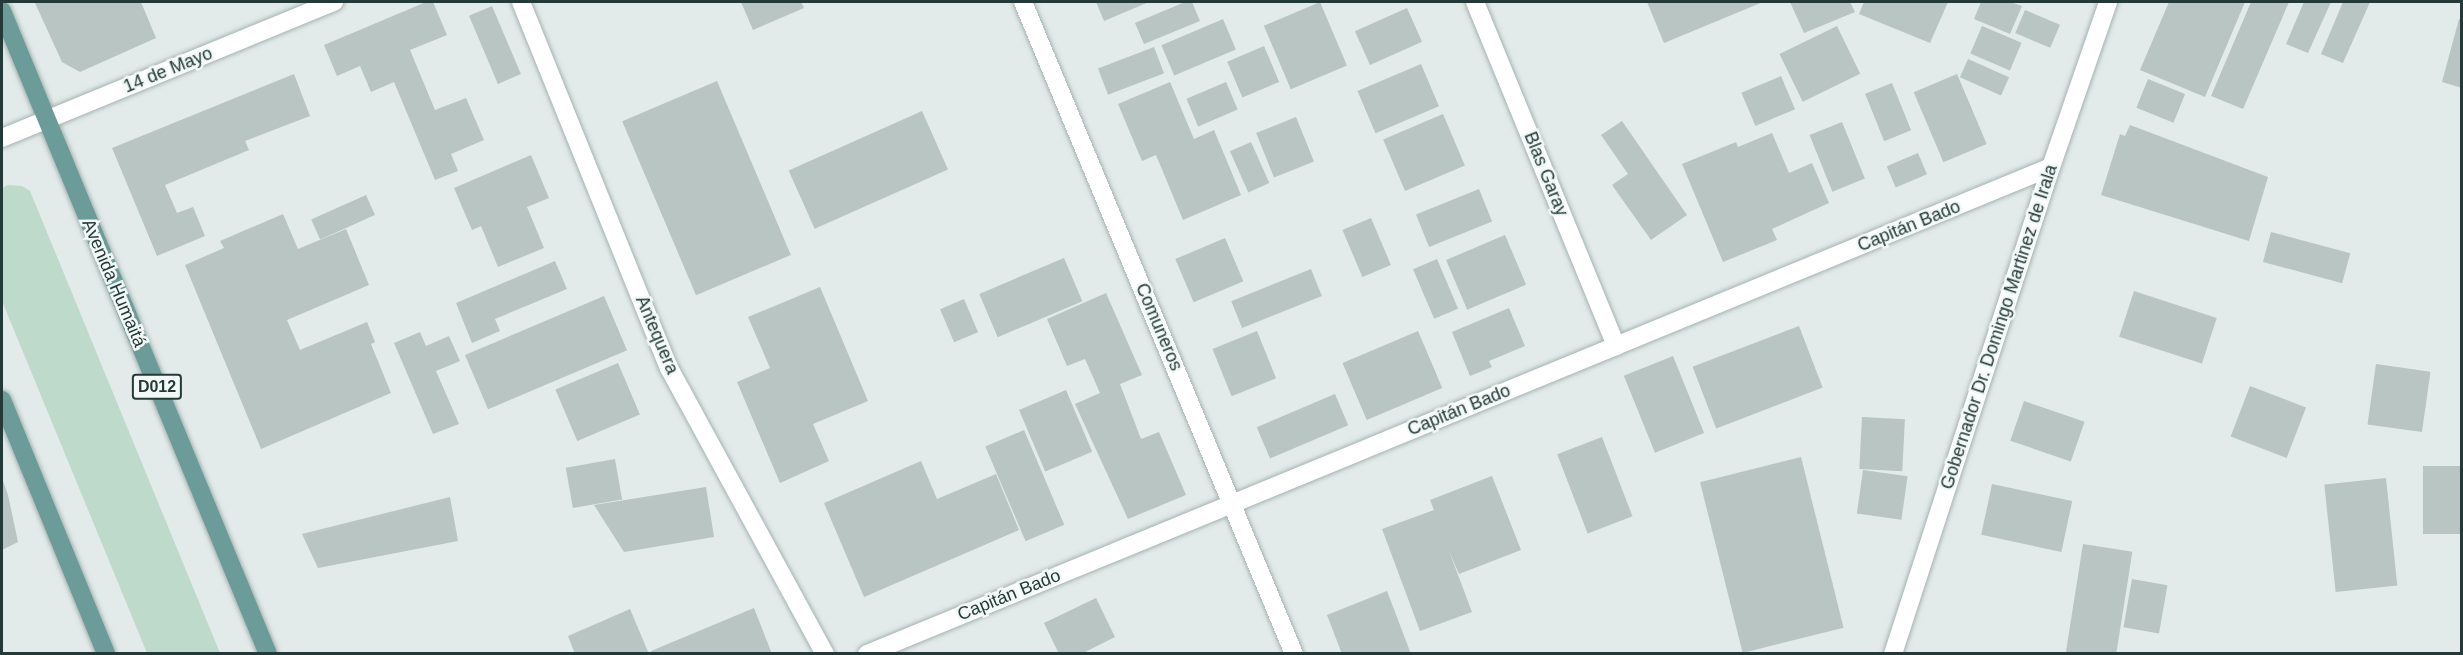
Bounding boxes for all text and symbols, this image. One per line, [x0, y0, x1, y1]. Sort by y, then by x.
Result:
street label: 14 de Mayo [120, 42, 216, 98]
street label: Blas Garay [1519, 129, 1573, 219]
street label: Gobernador Dr. Domingo Martinez de Irala [1936, 162, 2062, 492]
street label: Capitán Bado [1854, 196, 1964, 256]
street label: Avenida Humaitá [77, 216, 151, 350]
street label: Comuneros [1131, 280, 1187, 374]
street label: Antequera [631, 293, 683, 377]
road number: D012 [132, 374, 182, 400]
street label: Capitán Bado [1404, 380, 1514, 440]
street label: Capitán Bado [954, 565, 1064, 625]

